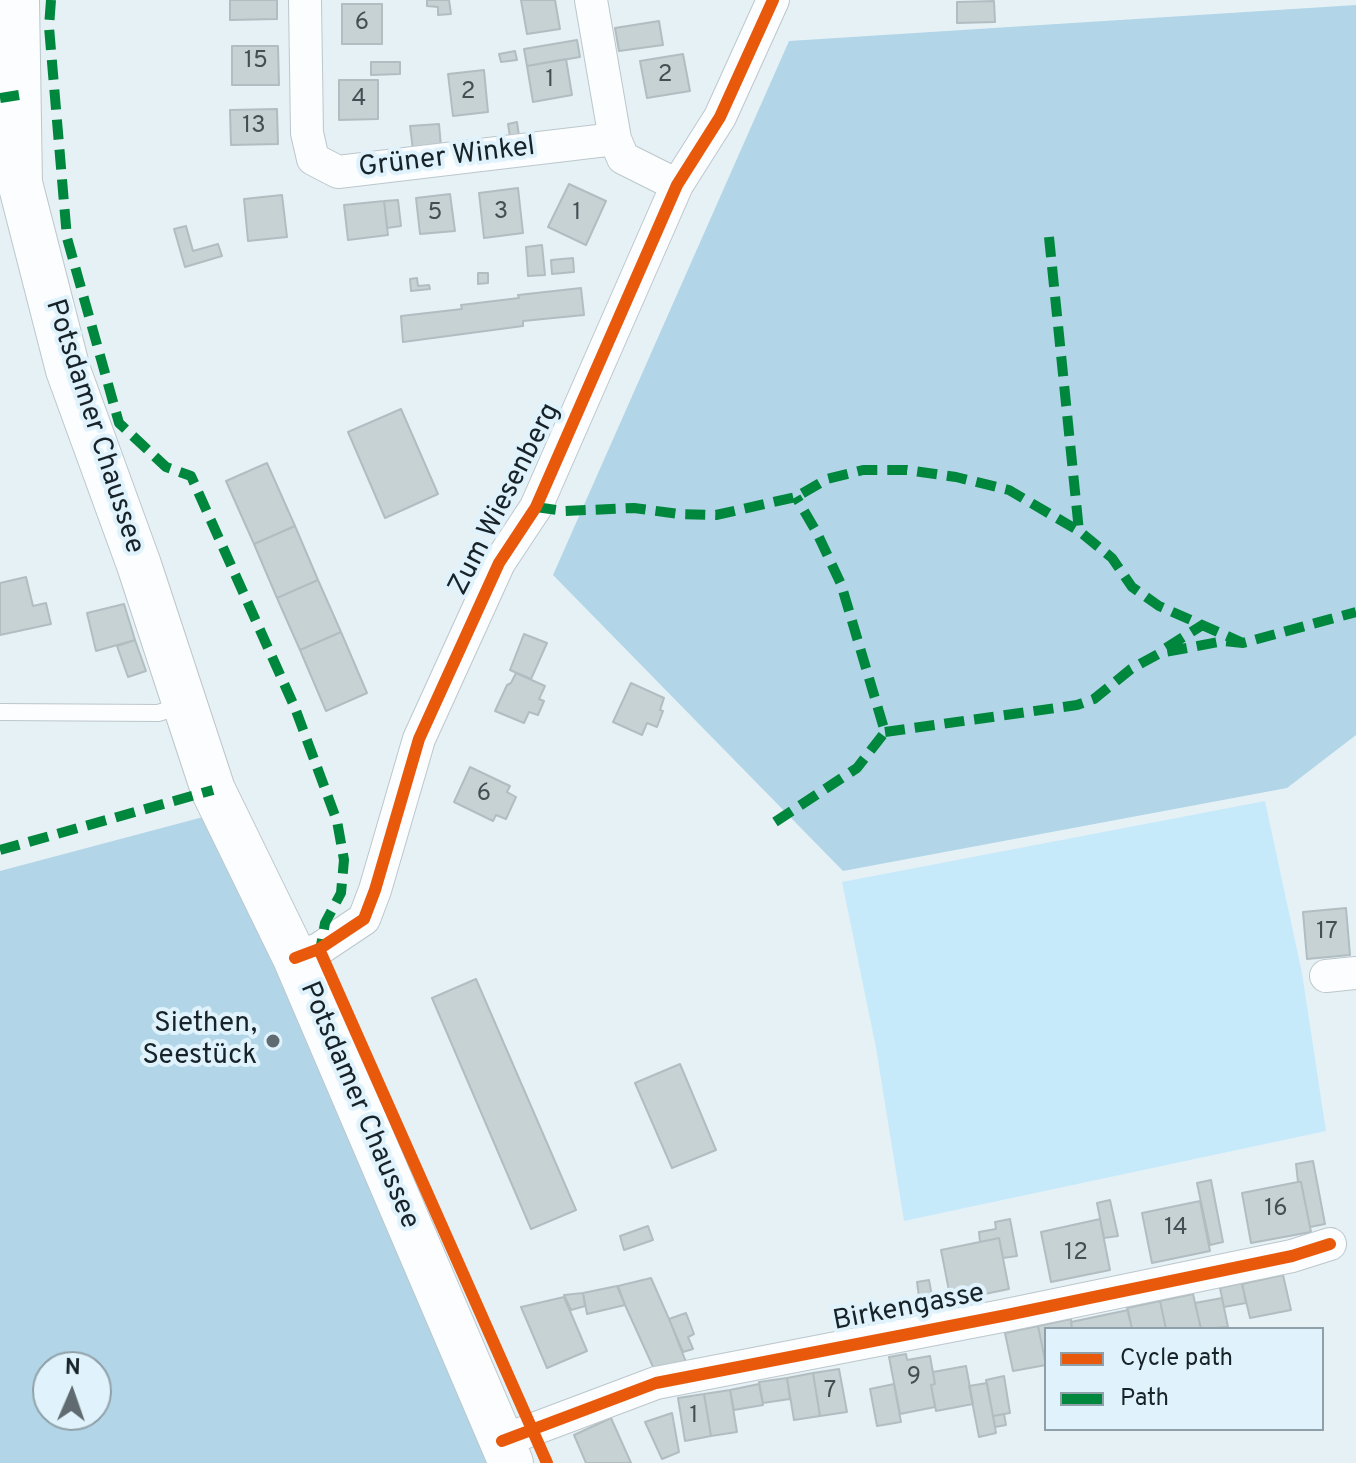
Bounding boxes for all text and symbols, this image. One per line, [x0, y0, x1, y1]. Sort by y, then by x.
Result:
house number: 6 [355, 10, 369, 38]
house number: 15 [244, 48, 268, 76]
house number: 2 [658, 62, 672, 90]
house number: 1 [546, 67, 554, 95]
house number: 2 [461, 79, 475, 107]
house number: 4 [352, 86, 366, 114]
house number: 13 [242, 113, 266, 141]
street label: Grüner Winkel [357, 131, 537, 187]
house number: 3 [494, 199, 508, 227]
house number: 5 [428, 200, 442, 228]
house number: 1 [573, 200, 581, 228]
street label: Potsdamer Chaussee [36, 296, 150, 558]
street label: Zum Wiesenberg [443, 398, 569, 602]
house number: 6 [477, 781, 491, 809]
house number: 17 [1316, 919, 1338, 947]
street label: Potsdamer Chaussee [291, 977, 425, 1235]
place label: Siethen, Seestück [142, 1008, 257, 1074]
marker: Siethen, Seestück [264, 1032, 282, 1050]
house number: 16 [1264, 1196, 1288, 1224]
house number: 14 [1164, 1215, 1188, 1243]
house number: 12 [1064, 1240, 1088, 1268]
street label: Birkengasse [830, 1278, 988, 1340]
legend [1044, 1327, 1324, 1431]
text: Cycle path [1120, 1344, 1233, 1374]
north arrow [32, 1351, 112, 1431]
text: N [64, 1355, 81, 1382]
house number: 9 [907, 1364, 921, 1392]
house number: 7 [824, 1378, 836, 1406]
text: Path [1120, 1384, 1169, 1414]
house number: 1 [690, 1403, 698, 1431]

